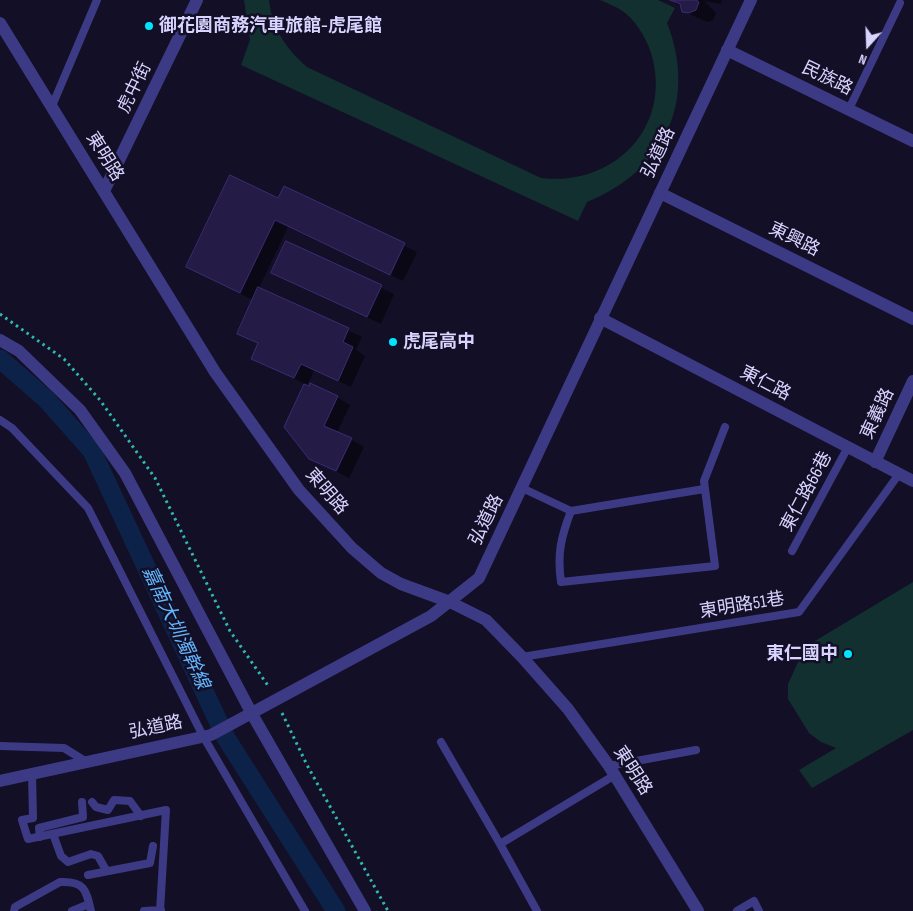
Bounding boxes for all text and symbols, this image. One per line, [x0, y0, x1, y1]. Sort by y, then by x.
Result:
place label: 御花園商務汽車旅館-虎尾館 [159, 15, 382, 37]
marker: 御花園商務汽車旅館-虎尾館 [143, 20, 155, 32]
north arrow [843, 20, 893, 70]
text: N [856, 50, 869, 69]
street label: 民族路 [798, 57, 856, 101]
street label: 虎中街 [113, 59, 157, 117]
street label: 弘道路 [638, 124, 680, 182]
street label: 東明路 [81, 128, 127, 186]
street label: 東興路 [765, 218, 823, 262]
place label: 虎尾高中 [403, 331, 475, 353]
marker: 虎尾高中 [387, 336, 399, 348]
street label: 東仁路 [736, 362, 794, 406]
street label: 東義路 [857, 385, 899, 443]
street label: 東仁路66巷 [777, 448, 837, 536]
street label: 東明路 [300, 465, 352, 519]
street label: 弘道路 [465, 491, 509, 549]
water label: 嘉南大圳濁幹線 [137, 563, 213, 693]
street label: 東明路51巷 [698, 589, 786, 623]
place label: 東仁國中 [766, 643, 838, 665]
marker: 東仁國中 [842, 648, 854, 660]
street label: 弘道路 [127, 712, 185, 744]
street label: 東明路 [608, 742, 656, 800]

